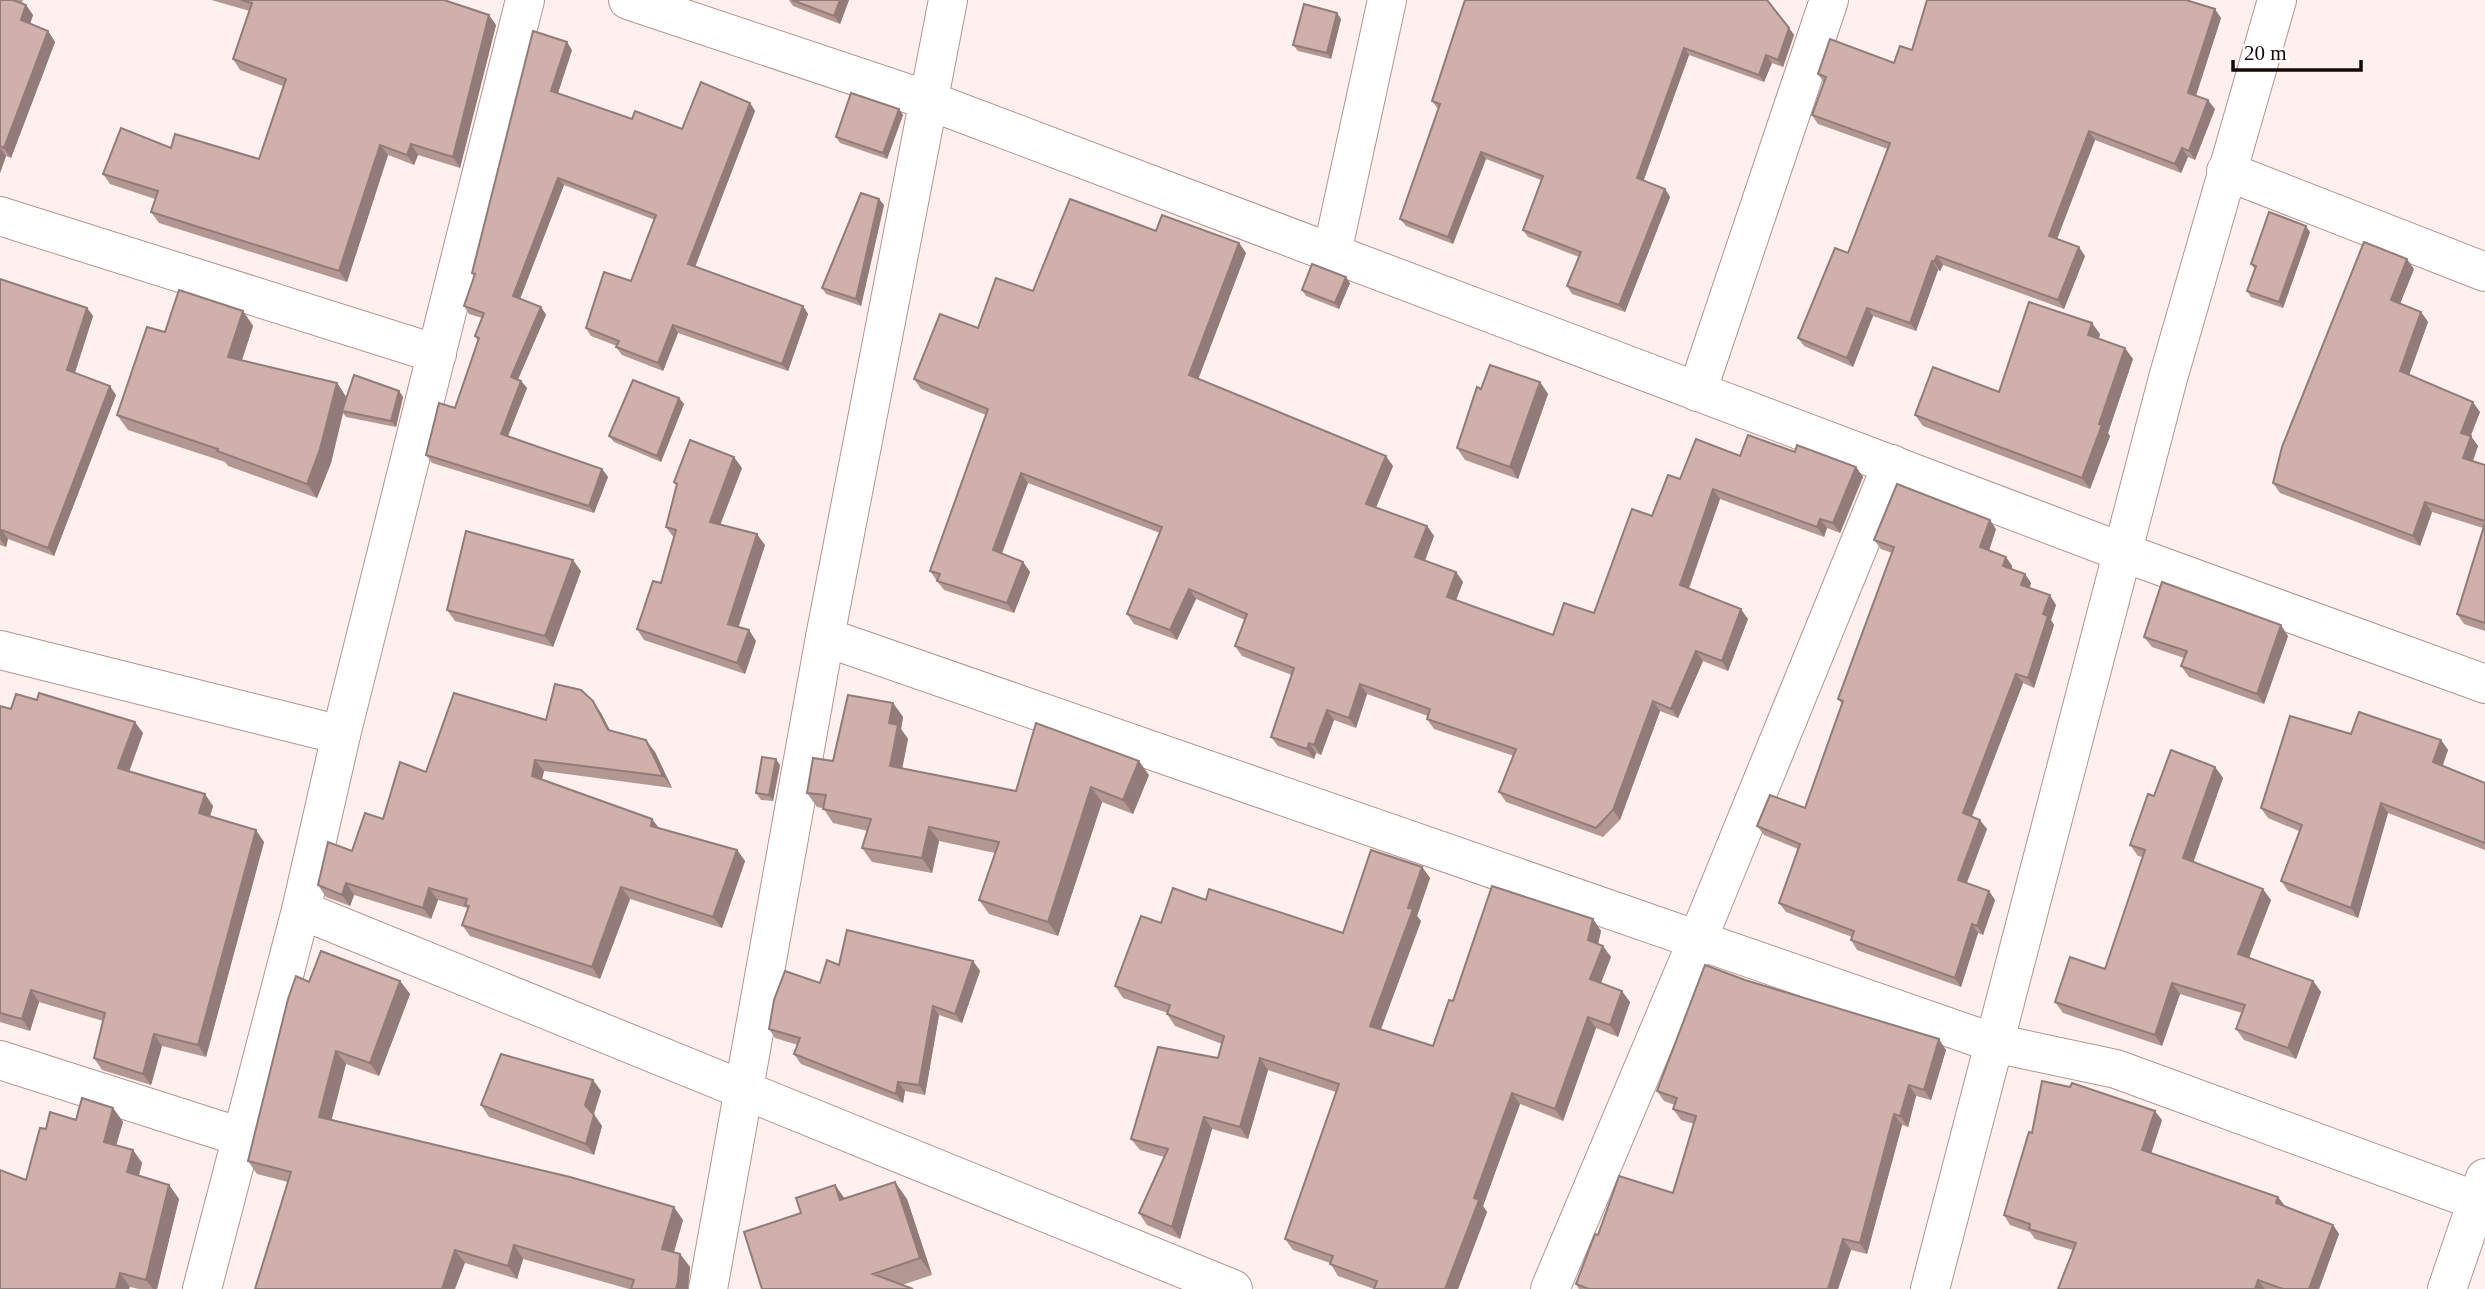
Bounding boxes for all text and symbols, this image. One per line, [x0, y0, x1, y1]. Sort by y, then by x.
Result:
scale bar [2233, 28, 2361, 72]
text: 20 m [2244, 41, 2287, 65]

